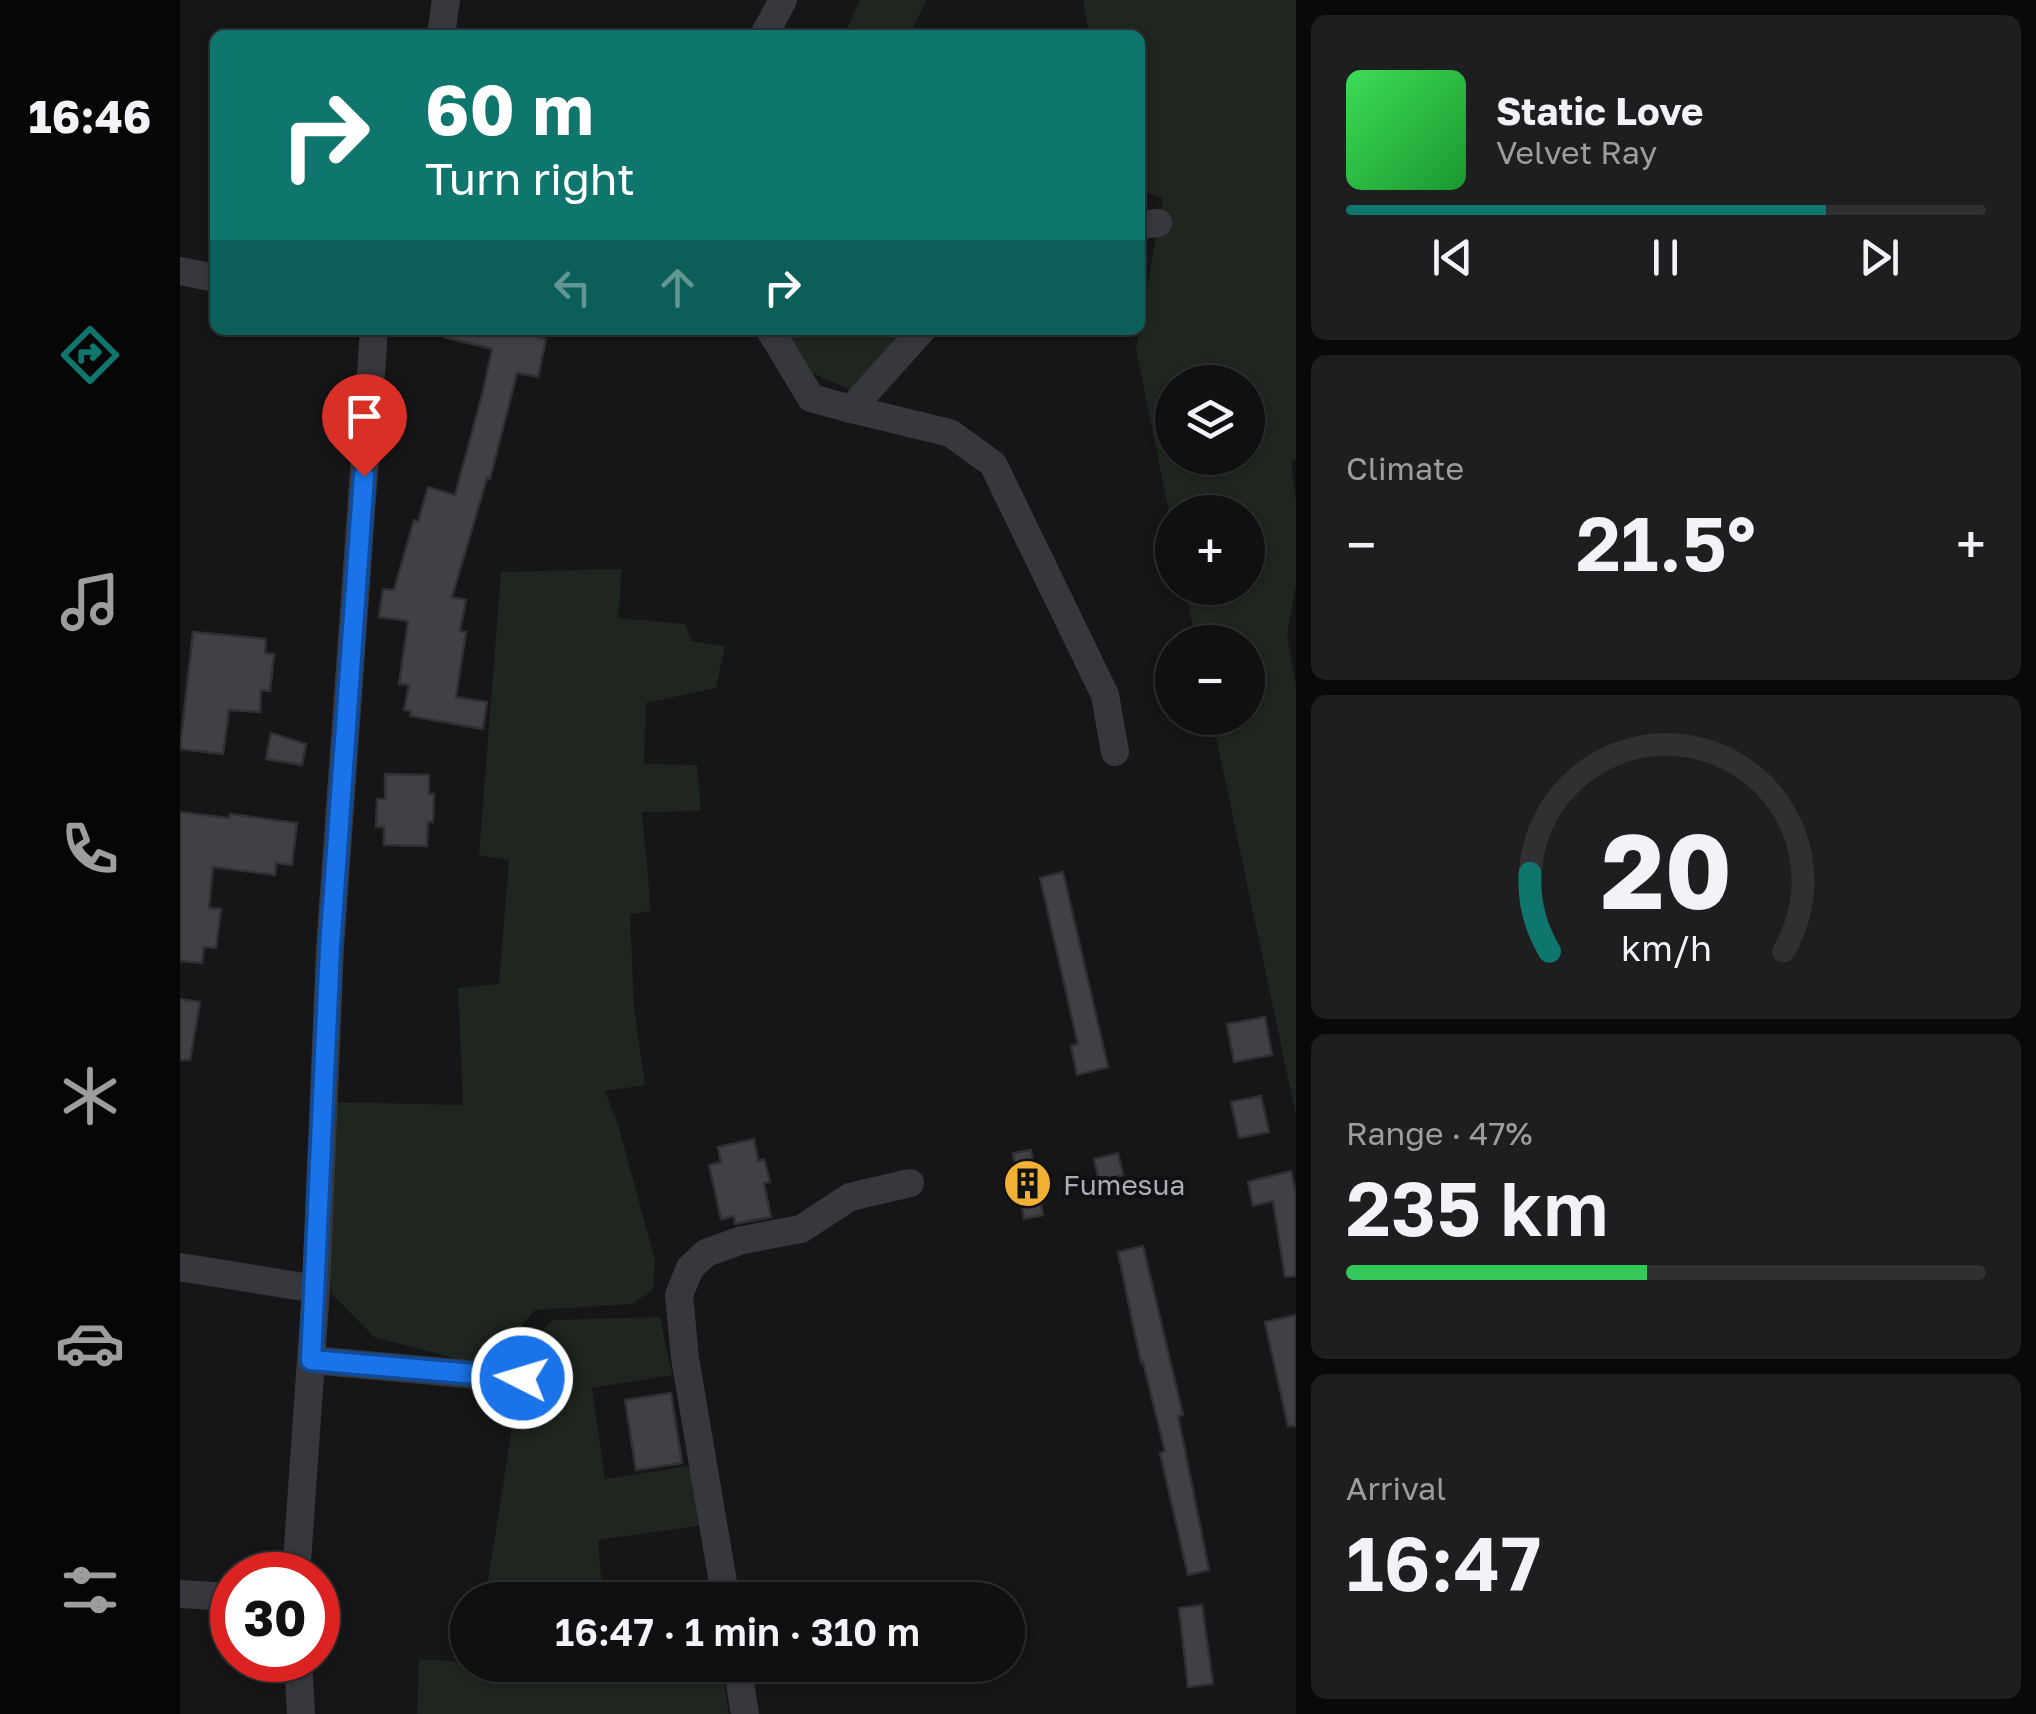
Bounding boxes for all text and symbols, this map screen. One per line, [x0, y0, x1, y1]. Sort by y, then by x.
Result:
text: 60 m [425, 66, 594, 150]
icon: right [260, 70, 390, 200]
text: Static Love [1496, 88, 1703, 133]
text: 16:46 [29, 89, 151, 143]
text: Velvet Ray [1496, 133, 1657, 171]
text: Turn right [425, 151, 635, 205]
icon: previous [1425, 230, 1480, 285]
icon: pause [1638, 230, 1693, 285]
icon: next [1852, 230, 1907, 285]
icon: left [545, 260, 600, 315]
icon: ahead [650, 260, 705, 315]
icon: right [755, 260, 810, 315]
icon: directions [55, 320, 125, 390]
map controls [1155, 365, 1265, 735]
button: layers [1155, 365, 1265, 475]
pin [322, 374, 407, 477]
icon: arrive [337, 389, 392, 444]
text: Climate [1346, 449, 1464, 487]
button: + [1155, 495, 1265, 605]
text: 21.5° [1576, 497, 1756, 588]
text: − [1346, 511, 1376, 577]
text: + [1956, 511, 1986, 577]
icon: music [55, 567, 125, 637]
button: − [1155, 625, 1265, 735]
text: 20 [1600, 807, 1732, 932]
icon: phone [55, 814, 125, 884]
text: km/h [1621, 926, 1711, 969]
icon: climate [55, 1061, 125, 1131]
text: Range · 47% [1346, 1114, 1532, 1152]
building icon: Fumesua [1002, 1158, 1054, 1210]
text: 235 km [1346, 1162, 1609, 1253]
place label: Fumesua [1063, 1168, 1185, 1201]
icon: car [55, 1308, 125, 1378]
position arrow [470, 1326, 574, 1430]
text: Arrival [1346, 1469, 1446, 1507]
text: 16:47 [1346, 1517, 1541, 1608]
speed limit sign: 30 [210, 1552, 340, 1682]
icon: filters [55, 1555, 125, 1625]
text: 16:47 · 1 min · 310 m [555, 1609, 920, 1654]

